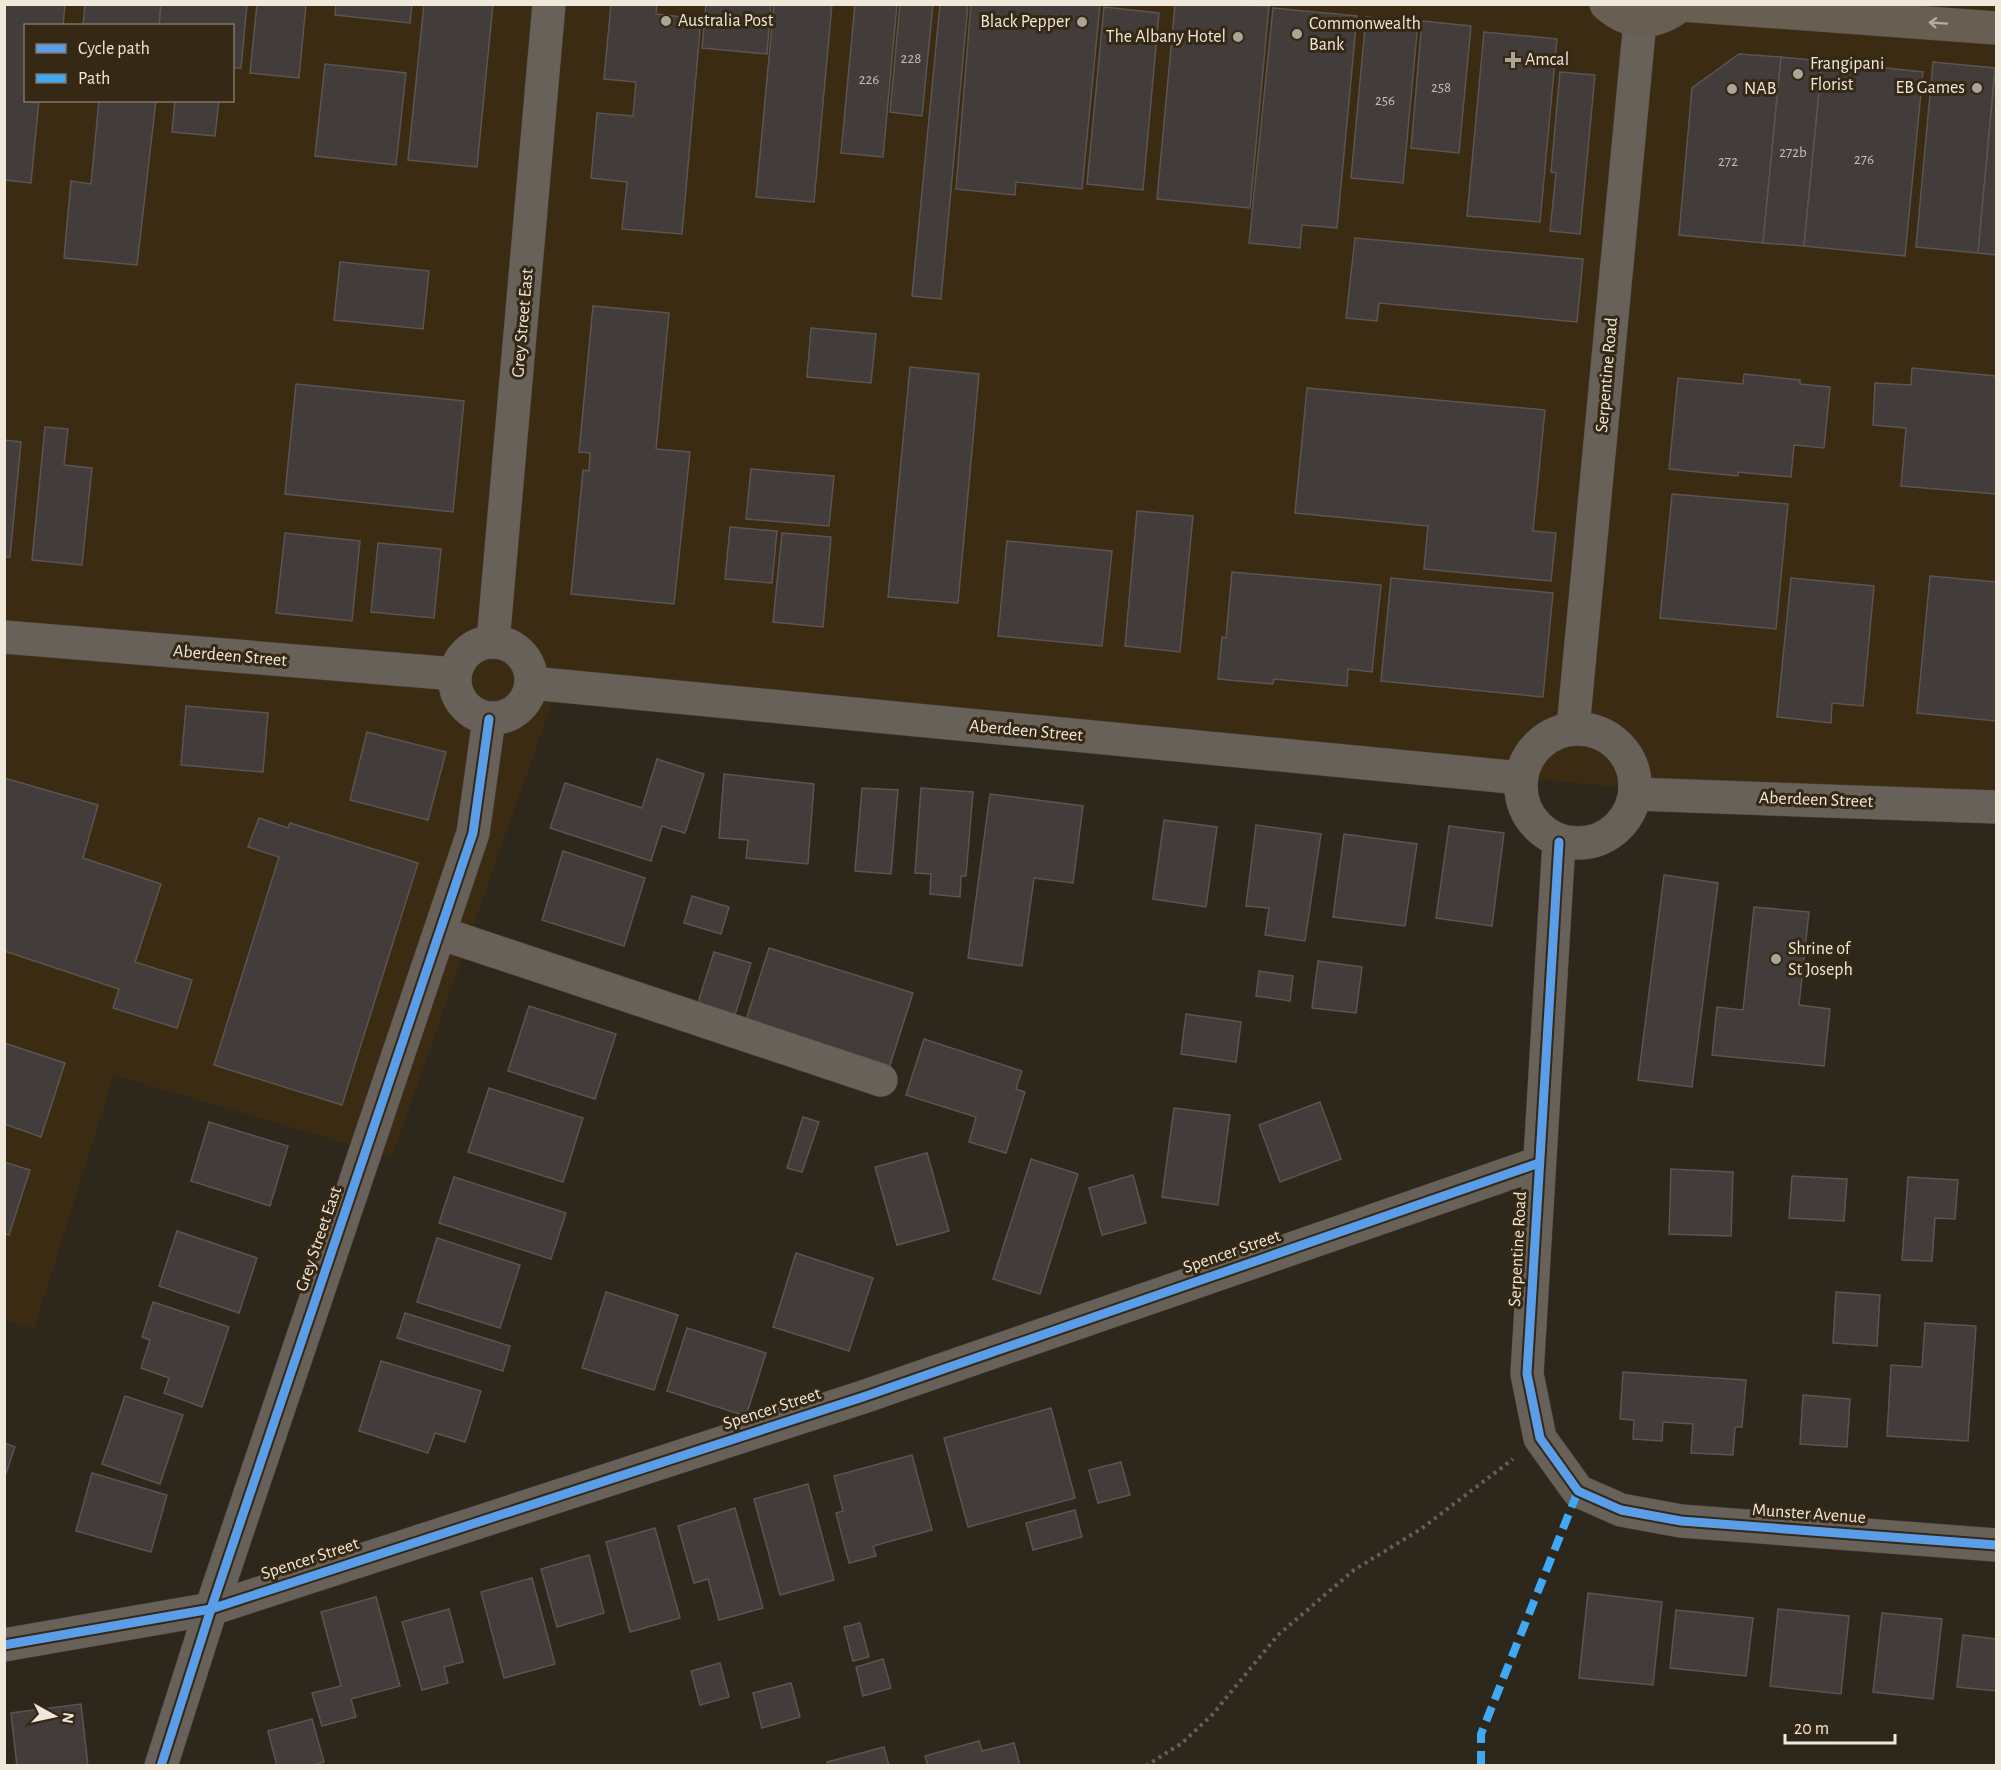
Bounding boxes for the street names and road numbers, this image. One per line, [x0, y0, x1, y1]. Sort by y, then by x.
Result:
street label: Grey Street East [509, 267, 537, 378]
street label: Serpentine Road [1593, 317, 1621, 433]
street label: Aberdeen Street [172, 642, 288, 670]
street label: Aberdeen Street [968, 717, 1084, 745]
street label: Aberdeen Street [1759, 789, 1874, 811]
street label: Grey Street East [293, 1184, 345, 1294]
street label: Serpentine Road [1506, 1191, 1530, 1307]
street label: Spencer Street [1181, 1227, 1283, 1277]
street label: Spencer Street [721, 1385, 823, 1433]
street label: Munster Avenue [1752, 1501, 1866, 1527]
street label: Spencer Street [259, 1535, 361, 1583]

